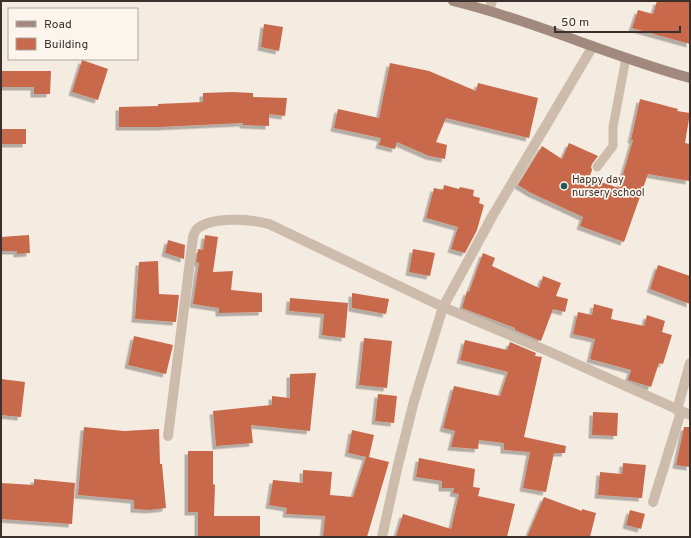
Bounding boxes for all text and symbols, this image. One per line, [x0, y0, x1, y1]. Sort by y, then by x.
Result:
legend [8, 8, 138, 60]
scale bar [555, 8, 680, 34]
text: 50 m [561, 15, 589, 31]
text: Road [44, 17, 72, 33]
text: Building [44, 37, 88, 53]
place label: Happy day nursery school [572, 173, 645, 200]
marker: Happy day nursery school [559, 181, 569, 191]

